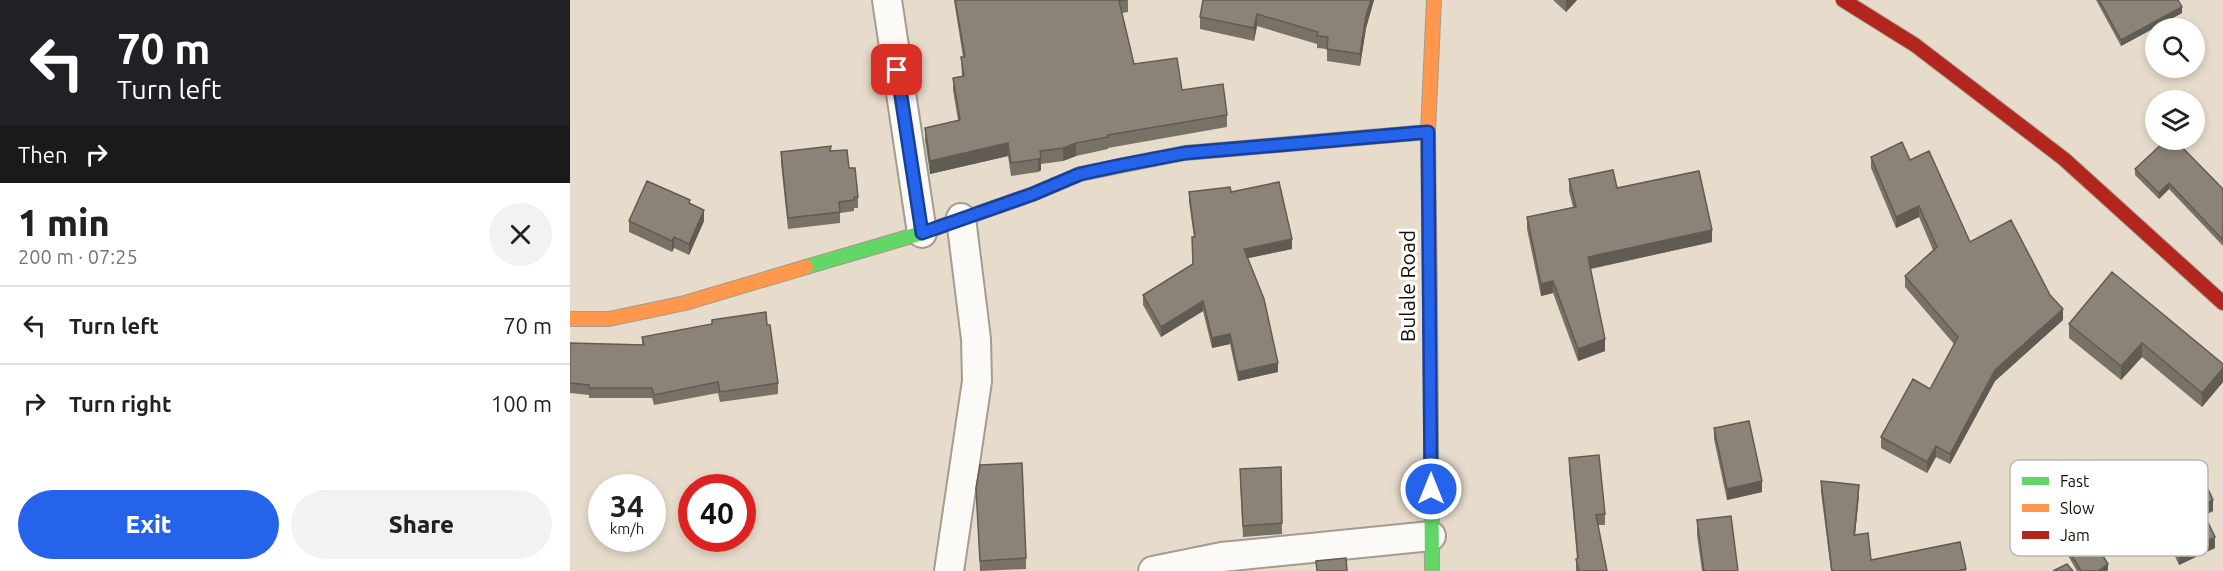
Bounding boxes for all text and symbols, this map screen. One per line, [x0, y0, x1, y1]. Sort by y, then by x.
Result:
map controls [2145, 18, 2205, 150]
button: search [2145, 18, 2205, 78]
icon: left [18, 24, 96, 102]
text: 70 m [117, 25, 211, 72]
pin [871, 44, 922, 95]
icon: arrive [880, 53, 913, 86]
text: Turn left [117, 74, 221, 104]
button: layers [2145, 90, 2205, 150]
icon: right [80, 138, 113, 171]
text: Then [18, 142, 68, 167]
text: 1 min [18, 202, 110, 243]
button: close [489, 203, 552, 266]
street label: Bulale Road [1395, 230, 1419, 342]
text: 200 m · 07:25 [18, 245, 138, 268]
icon: left [18, 309, 51, 342]
text: Turn left [69, 313, 159, 338]
text: 70 m [503, 313, 552, 338]
icon: right [18, 387, 51, 420]
text: Turn right [69, 391, 171, 416]
text: 100 m [491, 391, 552, 416]
position arrow [1399, 457, 1463, 521]
legend [2010, 460, 2208, 556]
text: Fast [2060, 472, 2090, 490]
speed limit sign: 40 [678, 474, 756, 552]
text: 34 [610, 489, 644, 523]
button: Exit [18, 490, 279, 559]
button: Share [291, 490, 552, 559]
text: Slow [2060, 499, 2095, 517]
text: km/h [610, 520, 644, 537]
text: Jam [2060, 526, 2090, 544]

